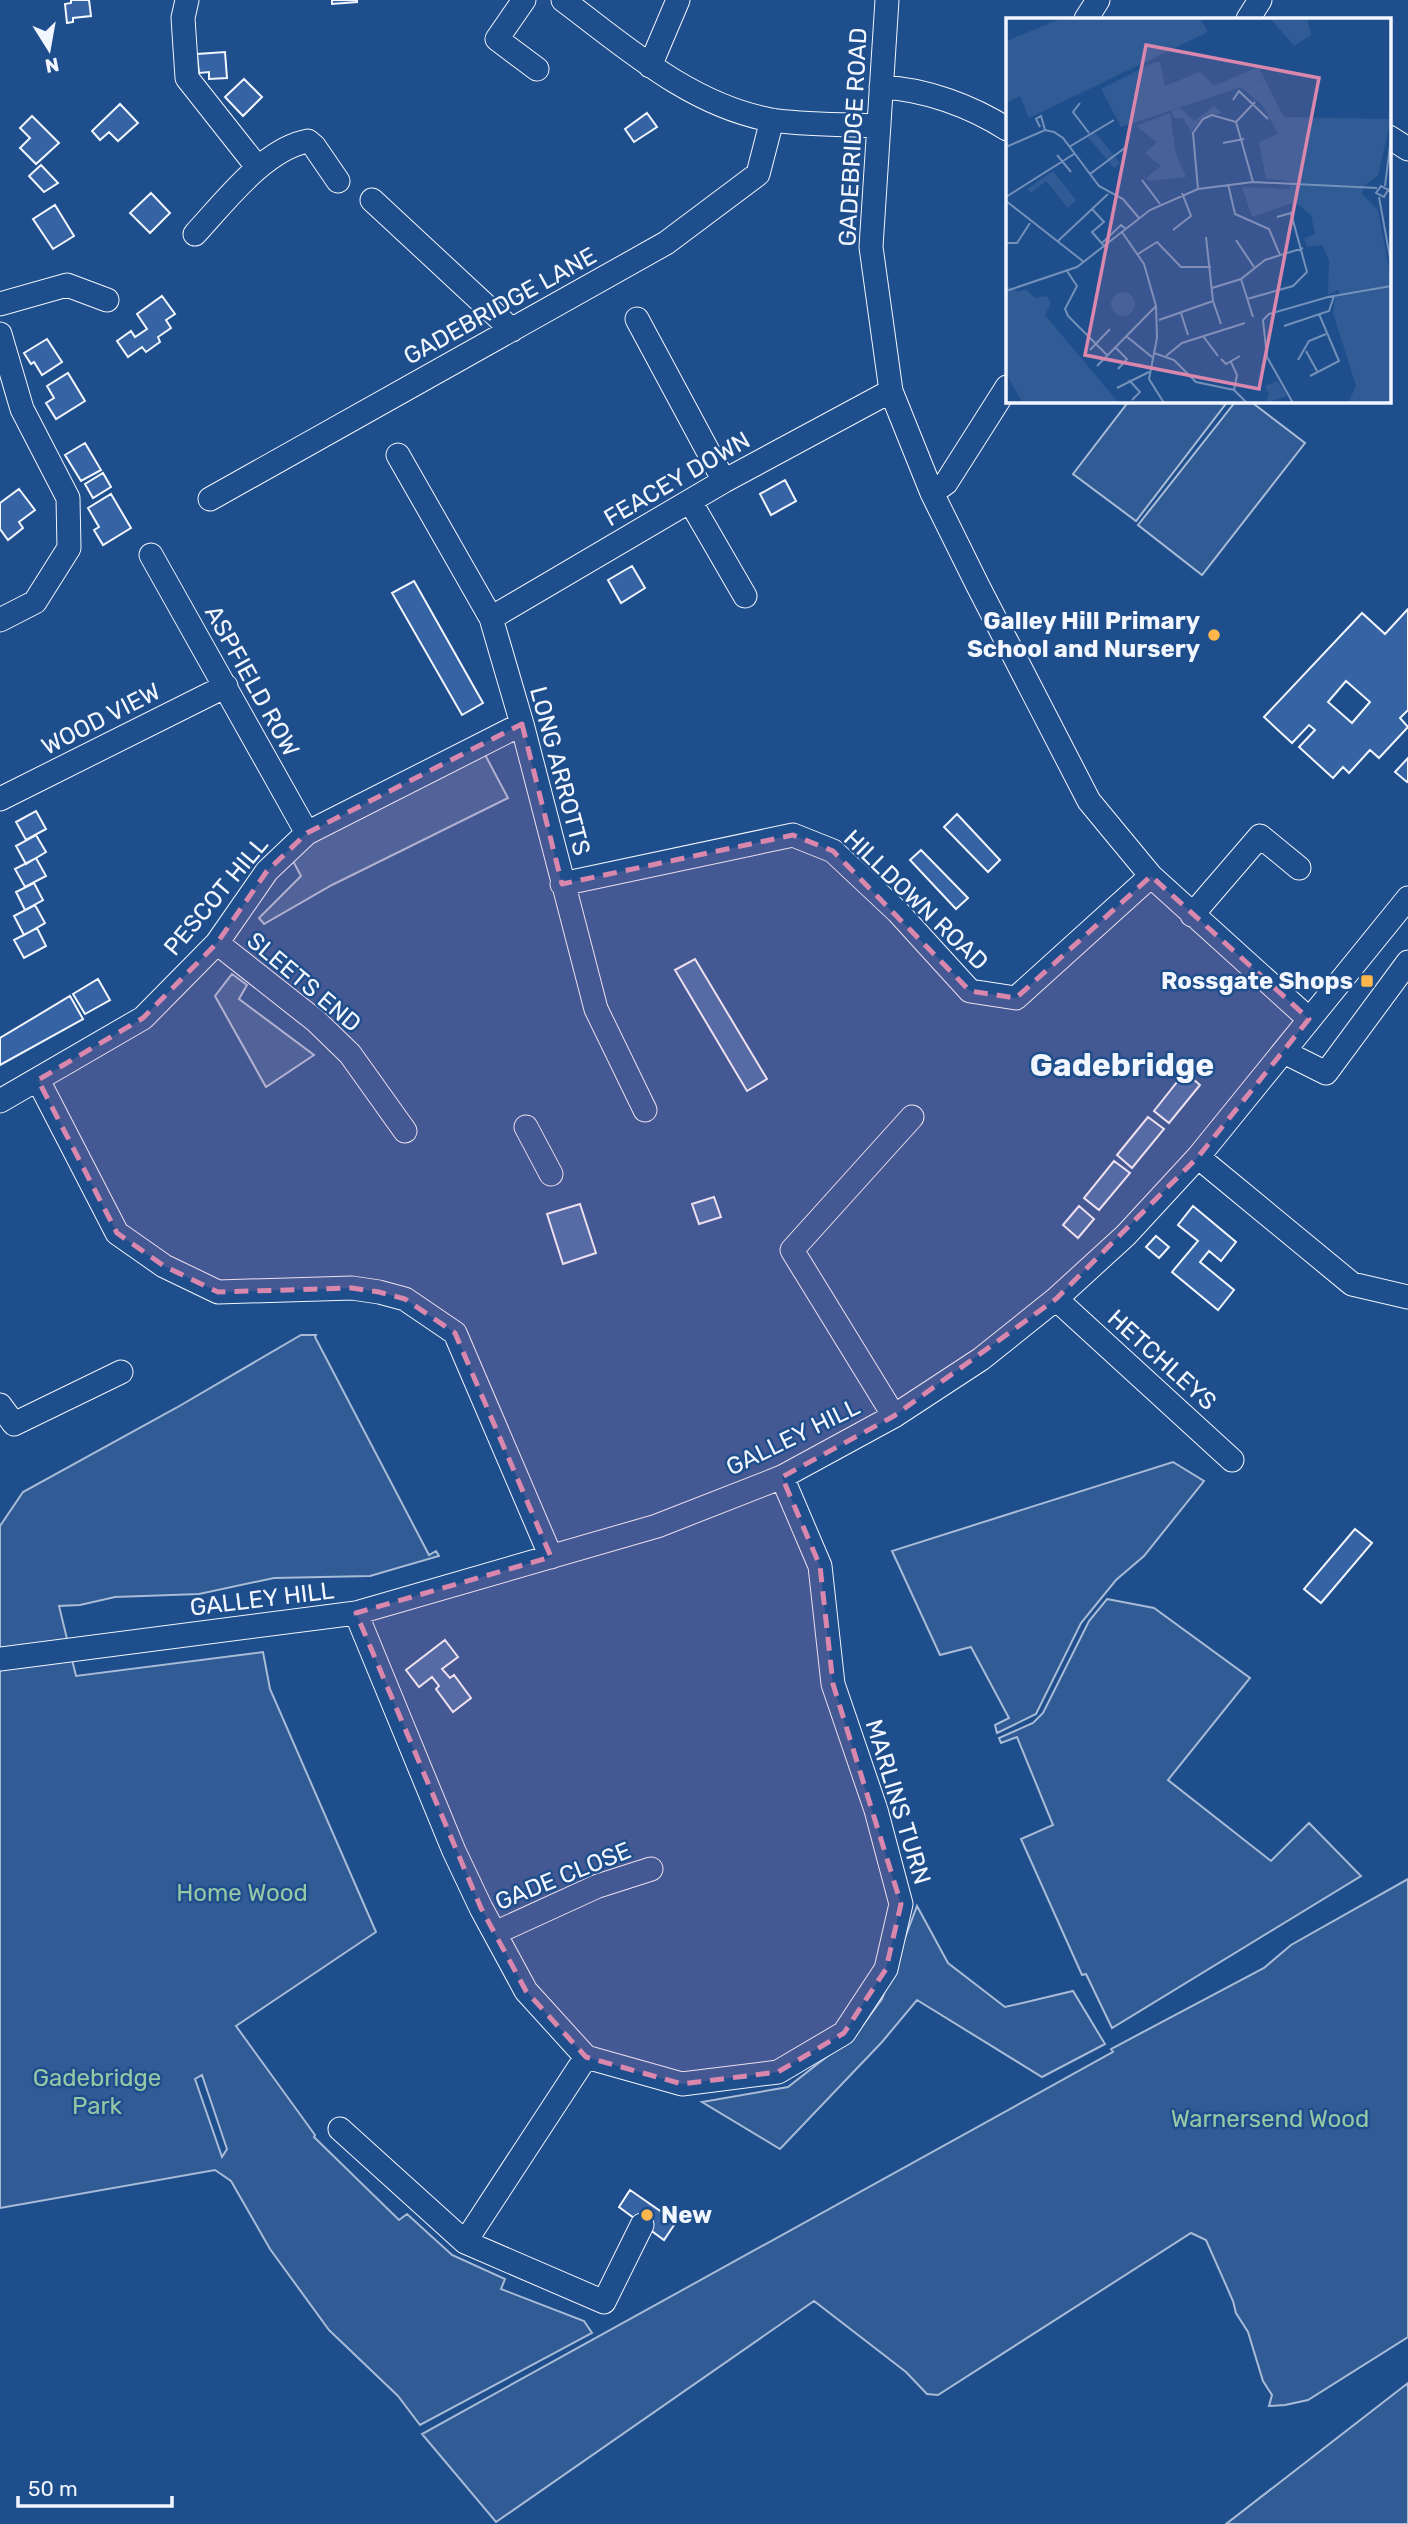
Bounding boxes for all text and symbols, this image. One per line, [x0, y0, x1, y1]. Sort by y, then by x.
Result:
north arrow [14, 14, 84, 84]
inset map [1006, 18, 1390, 402]
street label: GADEBRIDGE ROAD [833, 27, 873, 247]
text: N [43, 53, 61, 78]
street label: GADEBRIDGE LANE [399, 241, 601, 371]
street label: FEACEY DOWN [599, 426, 755, 532]
street label: ASPFIELD ROW [199, 601, 305, 761]
place label: Galley Hill Primary School and Nursery [967, 607, 1200, 663]
marker: Galley Hill Primary School and Nursery [1206, 627, 1222, 643]
street label: WOOD VIEW [37, 677, 165, 761]
street label: LONG ARROTTS [524, 683, 596, 859]
street label: HILLDOWN ROAD [838, 824, 994, 976]
street label: PESCOT HILL [158, 830, 274, 961]
street label: SLEETS END [241, 926, 367, 1038]
place label: Rossgate Shops [1161, 967, 1353, 995]
marker: Rossgate Shops [1359, 973, 1375, 989]
district label: Gadebridge [1030, 1046, 1214, 1084]
street label: HETCHLEYS [1102, 1304, 1222, 1416]
street label: GALLEY HILL [722, 1392, 865, 1481]
street label: GALLEY HILL [188, 1576, 336, 1622]
street label: MARLINS TURN [860, 1716, 936, 1888]
street label: GADE CLOSE [491, 1836, 635, 1916]
park label: Home Wood [176, 1879, 308, 1907]
park label: Gadebridge Park [33, 2064, 161, 2120]
park label: Warnersend Wood [1171, 2105, 1369, 2133]
place label: New [661, 2201, 712, 2229]
marker: New [639, 2207, 655, 2223]
scale bar [18, 2464, 172, 2508]
text: 50 m [28, 2476, 78, 2501]

